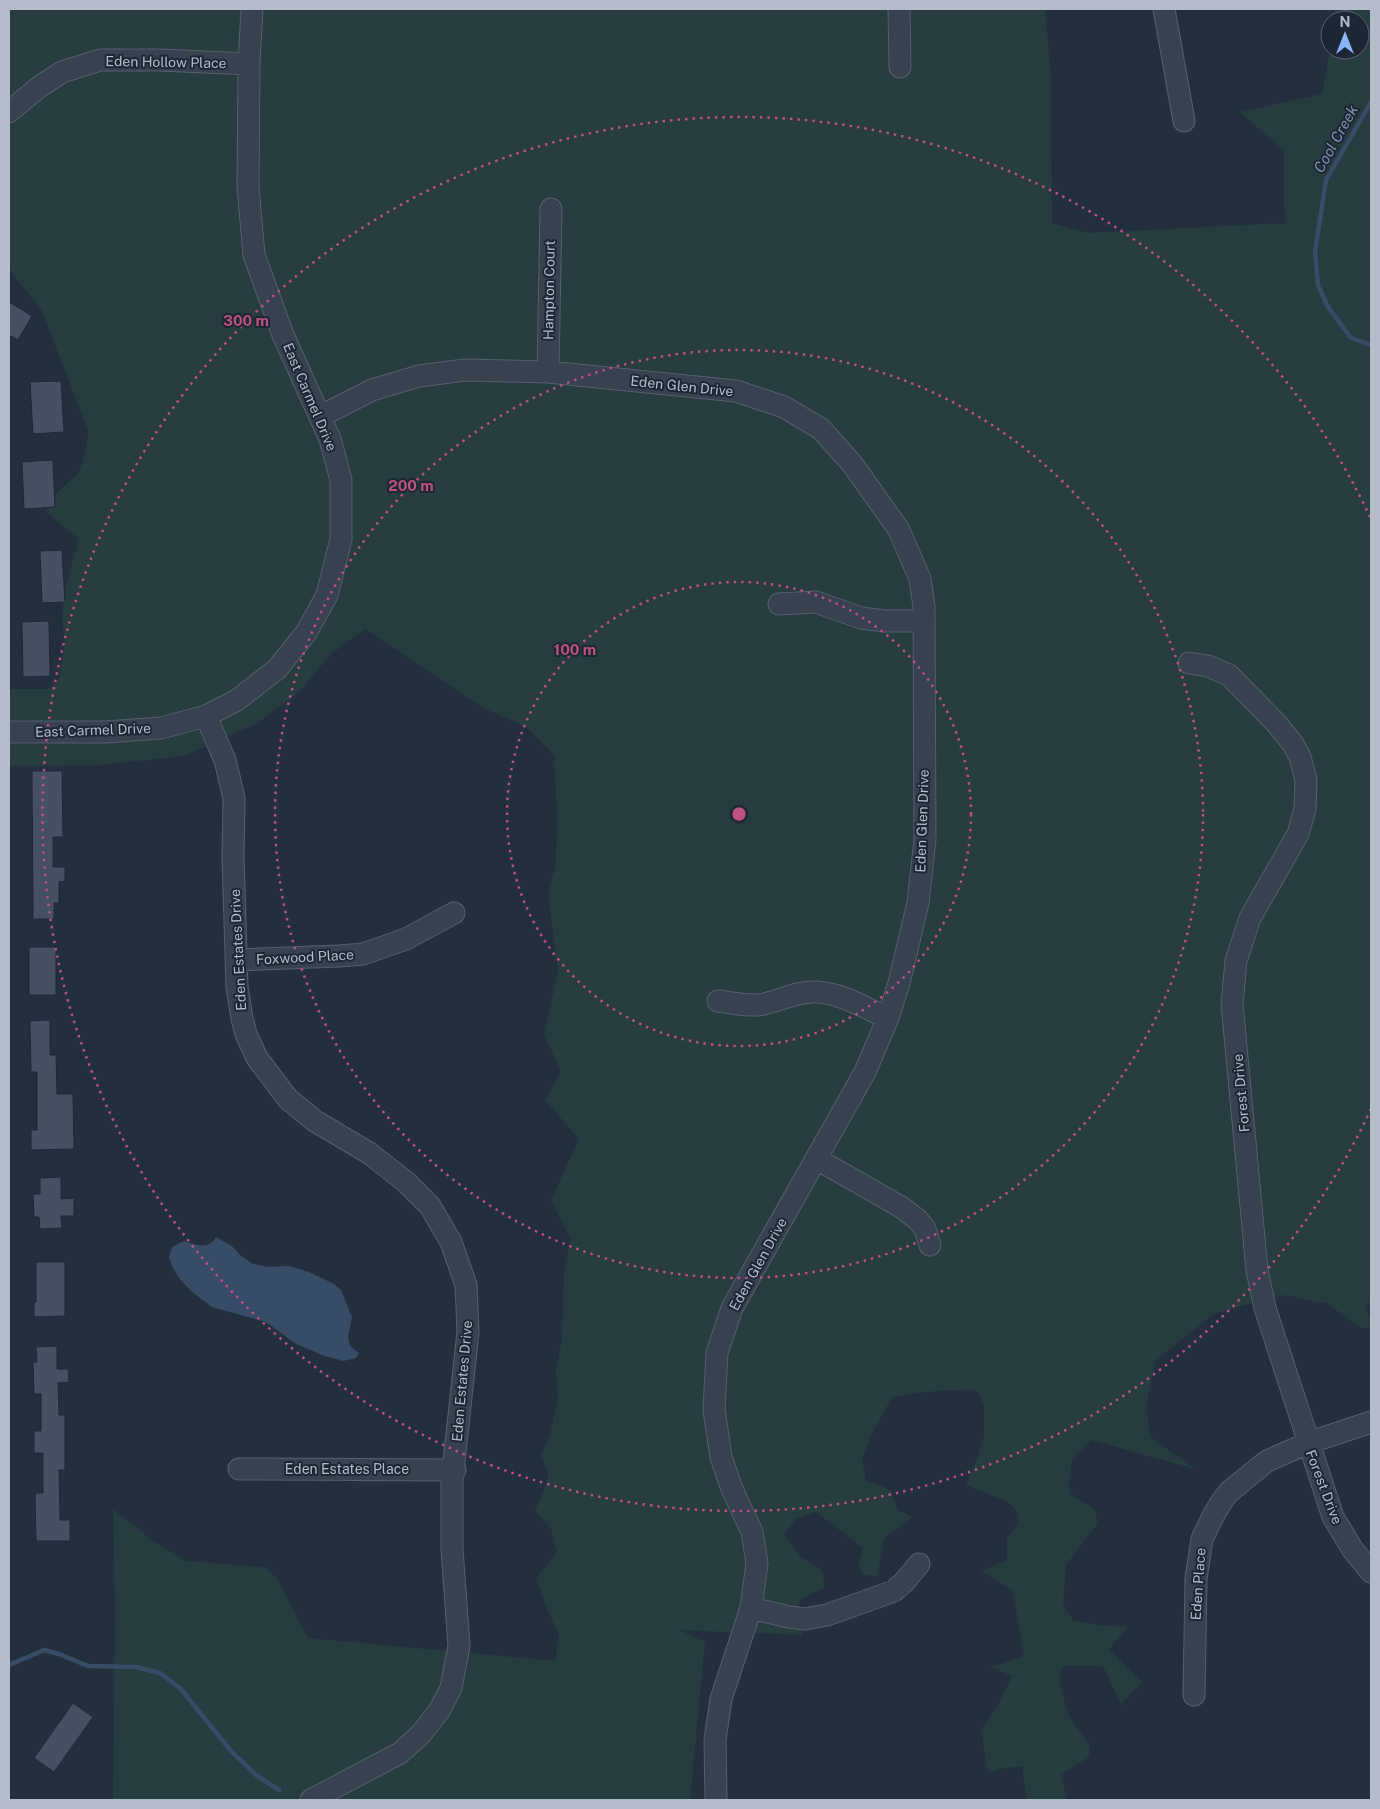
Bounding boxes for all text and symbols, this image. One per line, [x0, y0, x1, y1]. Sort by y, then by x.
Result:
north arrow [1320, 10, 1370, 60]
text: N [1340, 14, 1350, 30]
street label: Eden Hollow Place [105, 53, 227, 71]
water label: Cool Creek [1310, 101, 1361, 175]
street label: Hampton Court [540, 240, 558, 340]
text: 300 m [223, 312, 269, 329]
street label: East Carmel Drive [280, 340, 340, 454]
street label: Eden Glen Drive [630, 373, 734, 399]
text: 200 m [388, 477, 434, 494]
text: 100 m [554, 641, 596, 658]
street label: East Carmel Drive [35, 720, 151, 740]
street label: Eden Glen Drive [912, 769, 932, 873]
centre of rings [730, 805, 748, 823]
street label: Eden Estates Drive [227, 889, 249, 1011]
street label: Foxwood Place [256, 946, 354, 968]
street label: Forest Drive [1230, 1053, 1252, 1133]
street label: Eden Glen Drive [726, 1215, 790, 1313]
street label: Eden Estates Drive [449, 1320, 475, 1442]
street label: Forest Drive [1302, 1447, 1346, 1527]
street label: Eden Estates Place [285, 1461, 409, 1477]
street label: Eden Place [1187, 1547, 1209, 1621]

